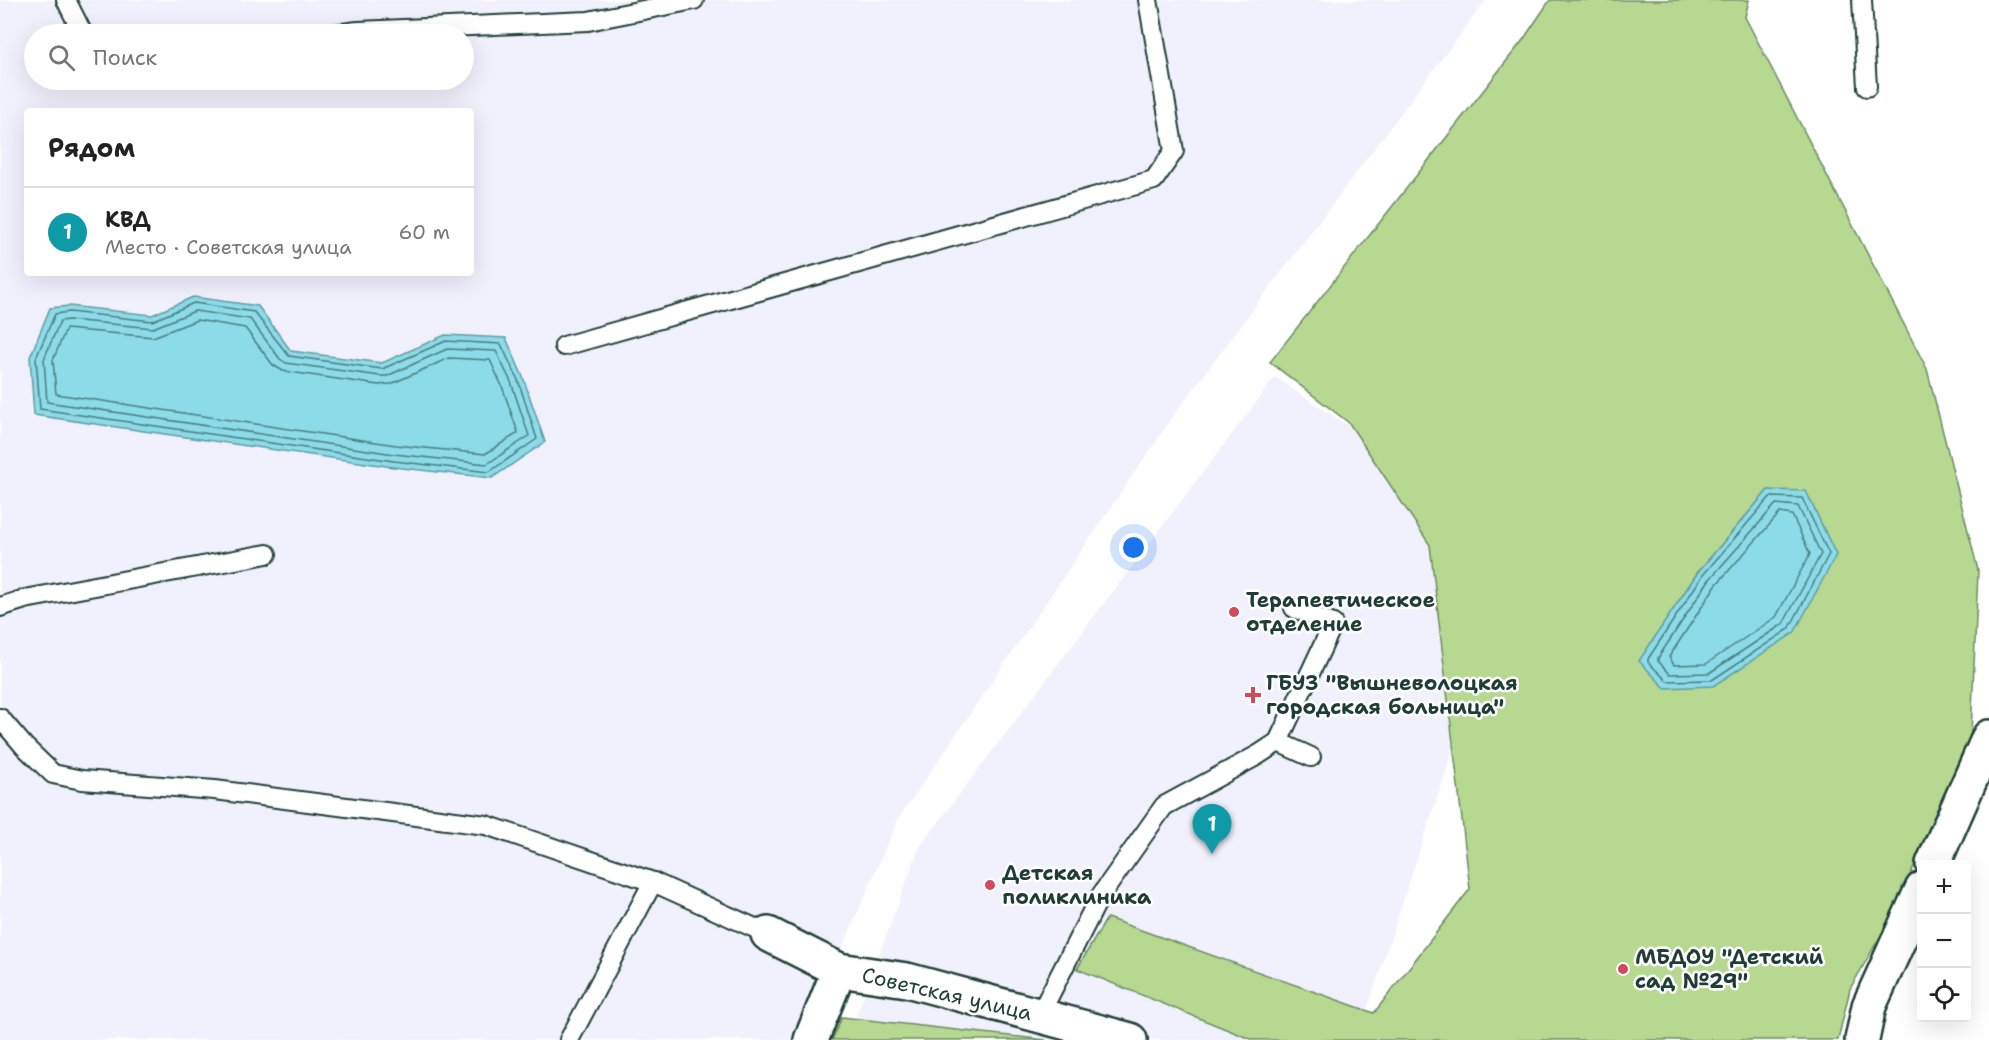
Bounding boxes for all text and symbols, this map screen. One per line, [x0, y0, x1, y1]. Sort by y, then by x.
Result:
search box [24, 24, 474, 90]
icon: search [45, 41, 78, 74]
text: Поиск [93, 43, 157, 72]
text: Рядом [48, 130, 135, 165]
text: КВД [105, 205, 151, 234]
text: 1 [63, 219, 72, 245]
text: 60 m [398, 219, 450, 245]
text: Место · Советская улица [105, 234, 352, 260]
your location [1119, 533, 1148, 562]
place label: Терапевтическое отделение [1246, 586, 1435, 638]
marker: Терапевтическое отделение [1227, 605, 1241, 619]
place label: ГБУЗ "Вышневолоцкая городская больница" [1266, 669, 1518, 721]
marker: ГБУЗ "Вышневолоцкая городская больница" [1244, 686, 1262, 704]
pin: 1 [1192, 804, 1232, 854]
place label: Детская поликлиника [1002, 859, 1152, 911]
map controls [1917, 860, 1971, 1022]
button: + [1917, 860, 1971, 914]
marker: Детская поликлиника [983, 878, 997, 892]
button: − [1917, 914, 1971, 968]
place label: МБДОУ "Детский сад №29" [1635, 943, 1824, 995]
street label: Советская улица [859, 961, 1035, 1027]
marker: МБДОУ "Детский сад №29" [1616, 962, 1630, 976]
button: locate [1917, 968, 1971, 1022]

